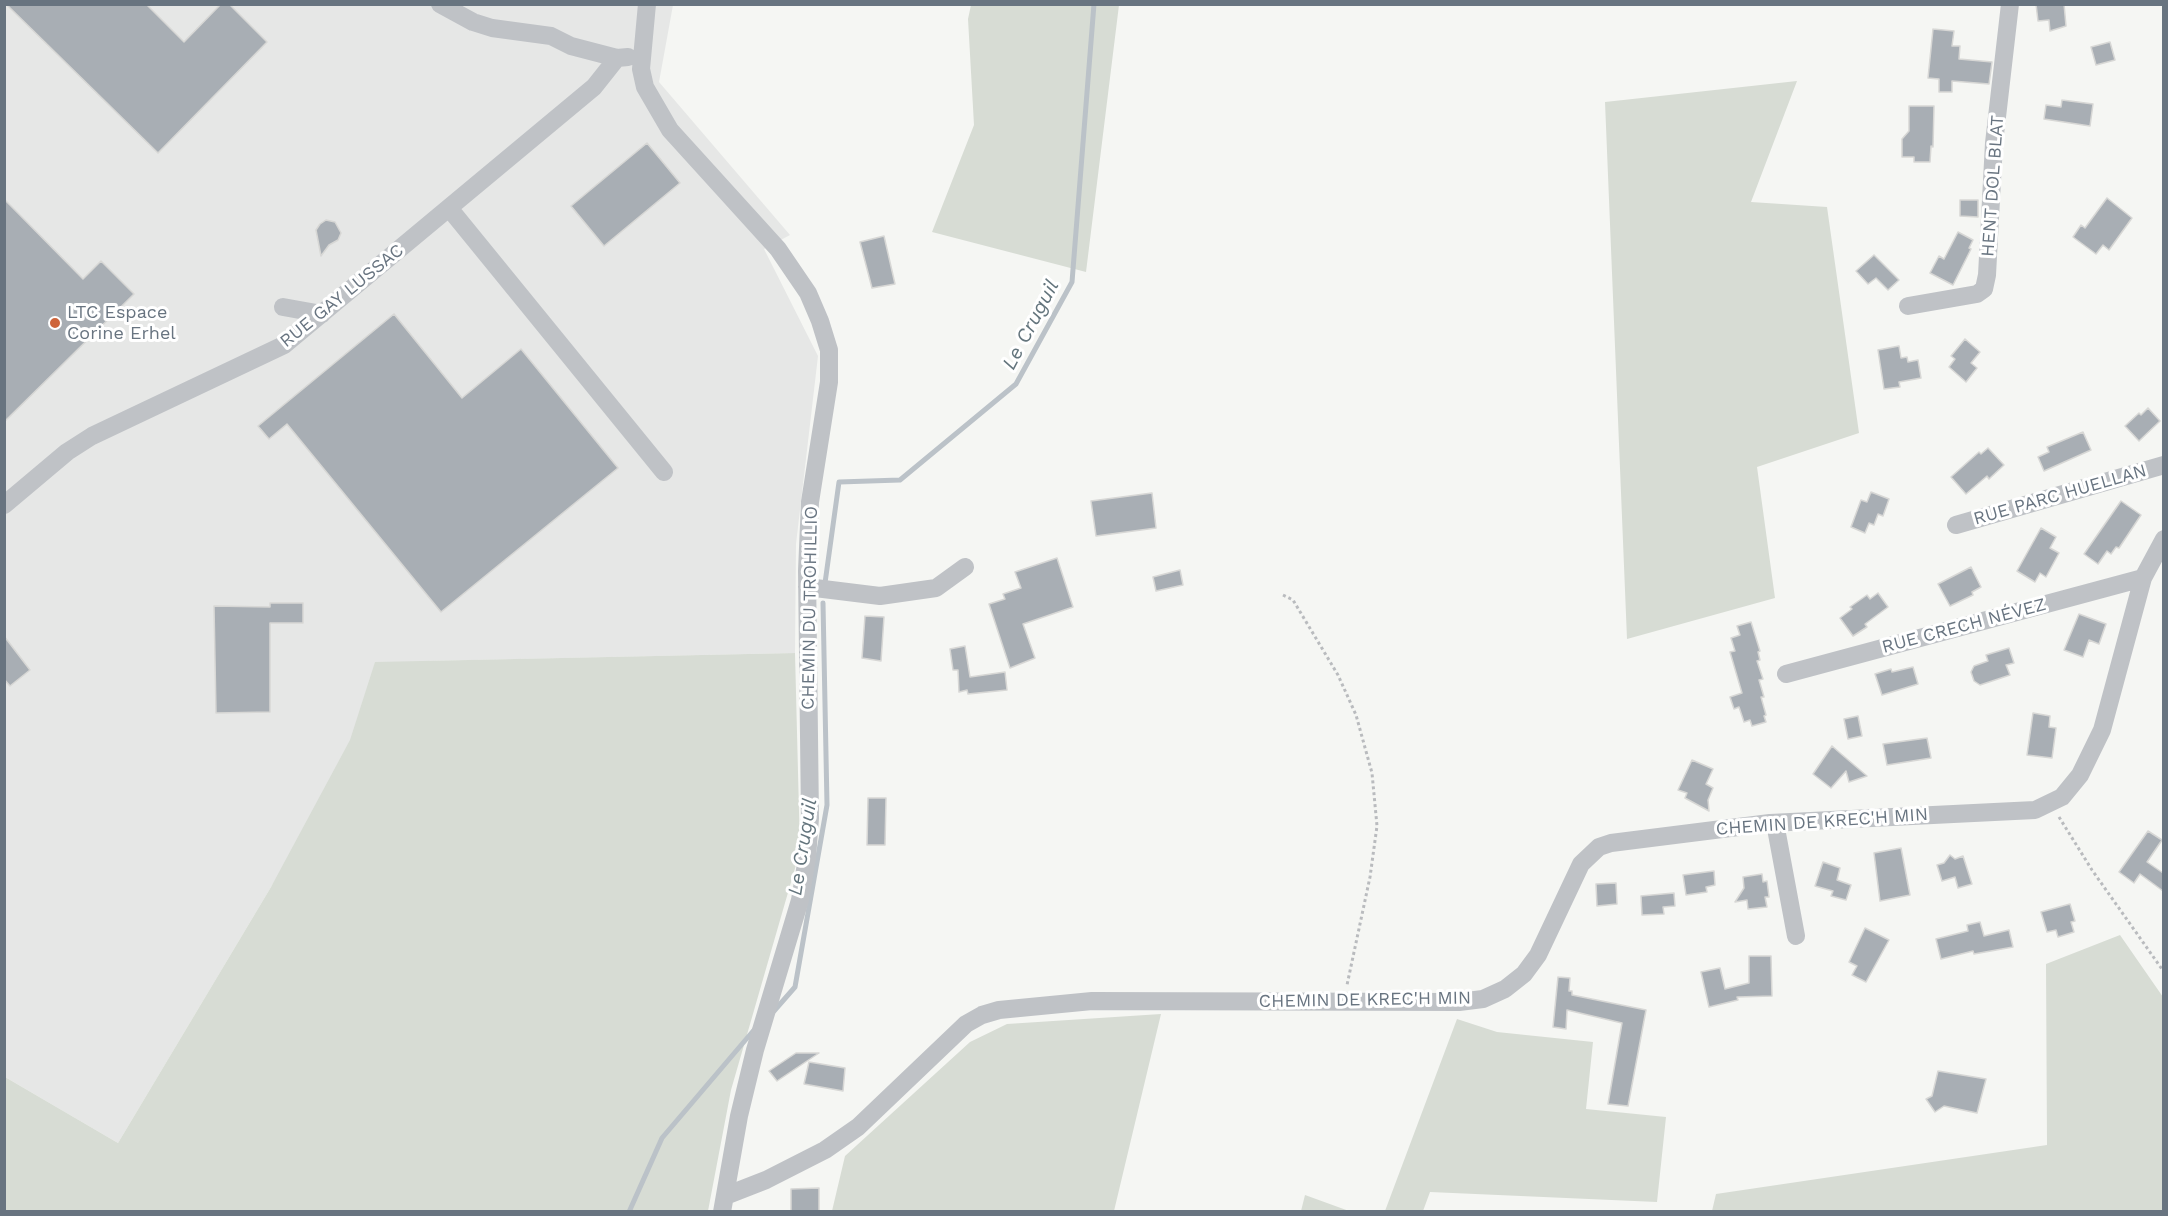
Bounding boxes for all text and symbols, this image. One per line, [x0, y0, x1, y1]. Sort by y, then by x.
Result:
street label: HENT DOL BLAT [1977, 114, 2009, 258]
street label: RUE GAY LUSSAC [276, 240, 408, 352]
water label: Le Cruguil [997, 276, 1065, 374]
place label: LTC Espace Corine Erhel [67, 302, 176, 344]
marker: LTC Espace Corine Erhel [48, 316, 62, 330]
street label: RUE PARC HUELLAN [1971, 460, 2149, 530]
street label: CHEMIN DU TROHILLIO [797, 506, 823, 710]
street label: RUE CRECH NÉVEZ [1880, 594, 2048, 658]
water label: Le Cruguil [783, 797, 823, 897]
street label: CHEMIN DE KREC'H MIN [1715, 804, 1929, 840]
street label: CHEMIN DE KREC'H MIN [1259, 987, 1471, 1013]

